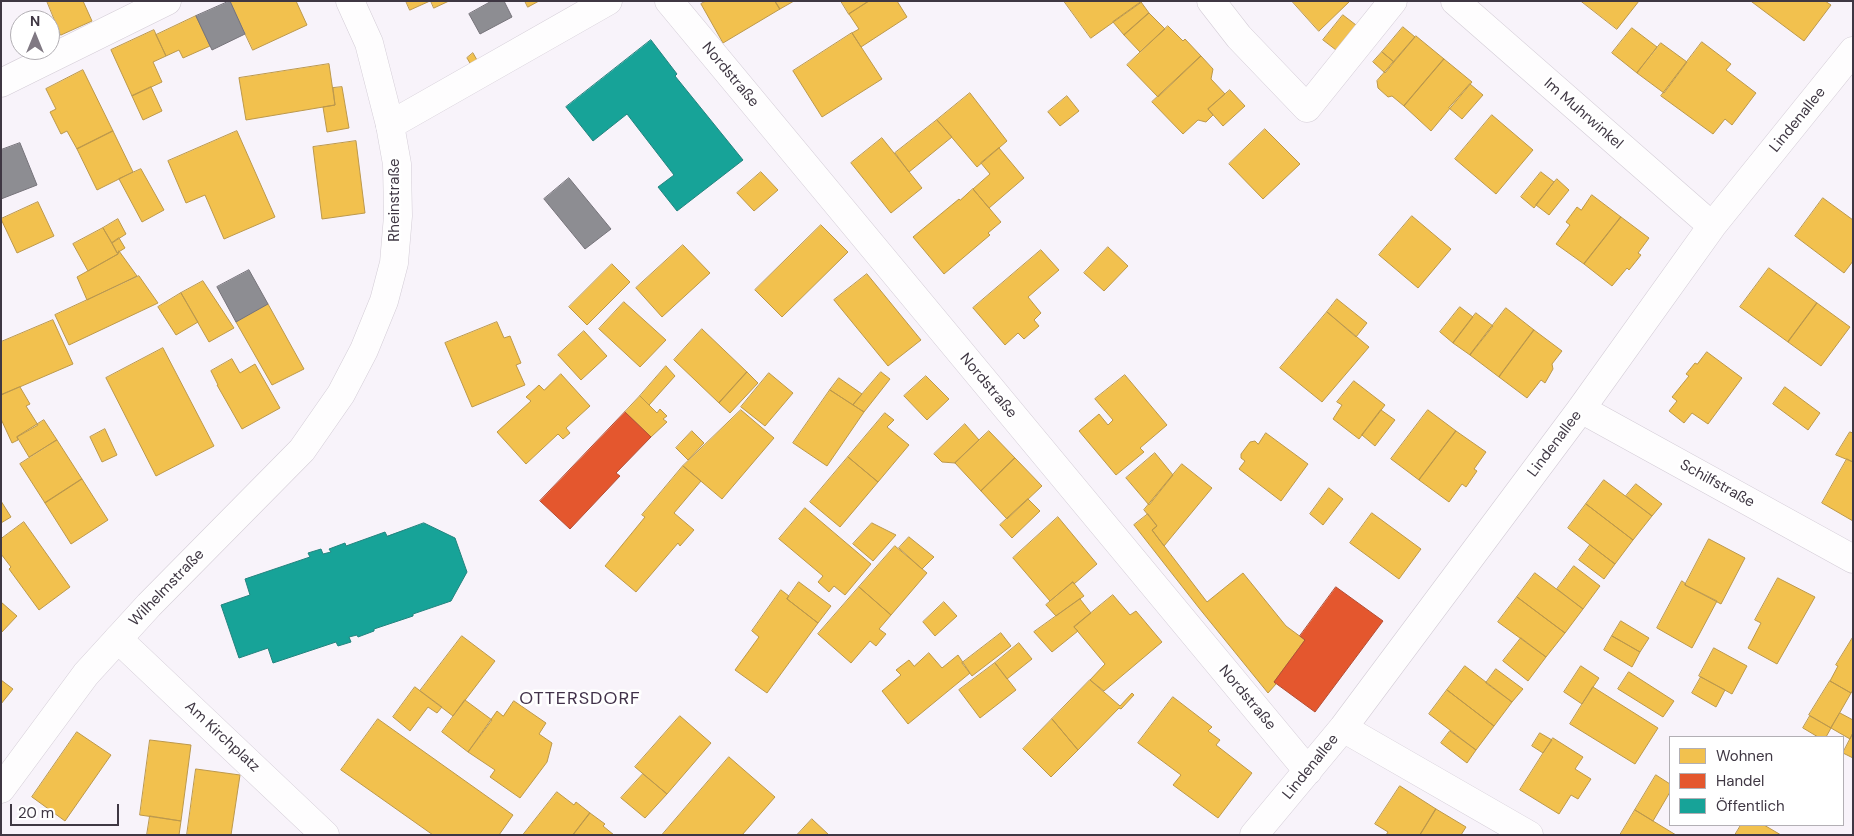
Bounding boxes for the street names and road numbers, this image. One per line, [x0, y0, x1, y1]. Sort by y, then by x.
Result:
street label: Nordstraße [698, 39, 762, 111]
street label: Im Muhrwinkel [1540, 75, 1626, 153]
street label: Lindenallee [1766, 84, 1830, 156]
street label: Rheinstraße [386, 158, 404, 242]
street label: Nordstraße [956, 350, 1020, 422]
street label: Lindenallee [1524, 407, 1586, 481]
street label: Schilfstraße [1676, 456, 1758, 512]
street label: Wilhelmstraße [126, 546, 208, 630]
street label: Nordstraße [1215, 662, 1279, 734]
street label: Am Kirchplatz [181, 698, 263, 776]
street label: Lindenallee [1279, 731, 1343, 803]

